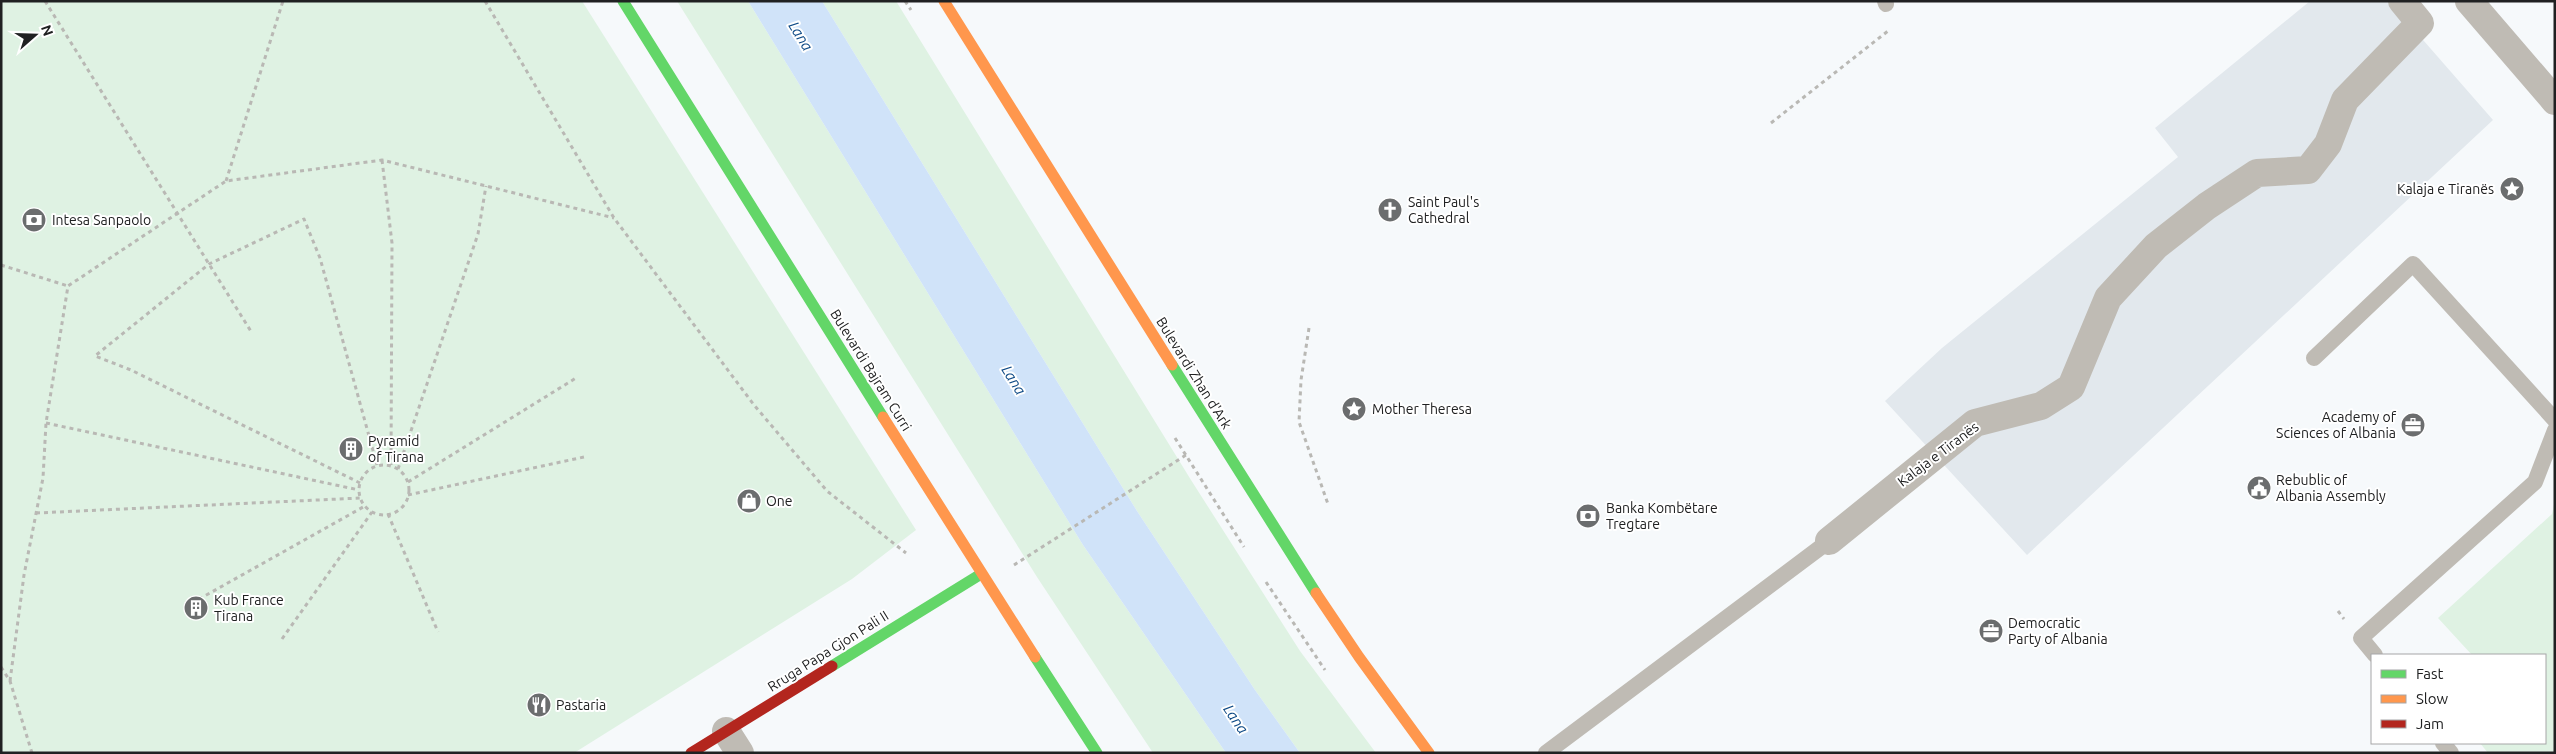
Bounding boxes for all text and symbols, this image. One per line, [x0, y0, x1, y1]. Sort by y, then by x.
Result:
north arrow [10, 10, 60, 60]
water label: Lana [785, 18, 817, 54]
text: N [38, 23, 57, 38]
place icon: Kalaja e Tiranës [2499, 176, 2525, 202]
place label: Kalaja e Tiranës [2397, 181, 2494, 197]
place label: Saint Paul's Cathedral [1408, 194, 1479, 226]
church icon: Saint Paul's Cathedral [1377, 197, 1403, 223]
bank icon: Intesa Sanpaolo [21, 207, 47, 233]
place label: Intesa Sanpaolo [52, 212, 151, 228]
street label: Bulevardi Bajram Curri [827, 306, 915, 434]
street label: Bulevardi Zhan d'Ark [1153, 314, 1235, 432]
water label: Lana [998, 362, 1030, 398]
place icon: Mother Theresa [1341, 396, 1367, 422]
place label: Mother Theresa [1372, 401, 1472, 417]
place label: Academy of Sciences of Albania [2276, 409, 2397, 441]
office icon: Academy of Sciences of Albania [2400, 412, 2426, 438]
street label: Kalaja e Tiranës [1894, 418, 1982, 490]
place label: Pyramid of Tirana [368, 433, 424, 465]
building icon: Pyramid of Tirana [338, 436, 364, 462]
place label: Rebublic of Albania Assembly [2276, 472, 2386, 504]
public building icon: Rebublic of Albania Assembly [2246, 475, 2272, 501]
shop icon: One [736, 488, 762, 514]
place label: One [766, 493, 793, 509]
place label: Banka Kombëtare Tregtare [1606, 500, 1718, 532]
bank icon: Banka Kombëtare Tregtare [1575, 503, 1601, 529]
place label: Kub France Tirana [214, 592, 284, 624]
building icon: Kub France Tirana [183, 595, 209, 621]
street label: Rruga Papa Gjon Pali II [765, 607, 891, 695]
place label: Democratic Party of Albania [2008, 615, 2108, 647]
office icon: Democratic Party of Albania [1978, 618, 2004, 644]
legend [2371, 654, 2546, 744]
text: Fast [2416, 665, 2444, 682]
text: Slow [2416, 690, 2449, 707]
restaurant icon: Pastaria [526, 692, 552, 718]
place label: Pastaria [556, 697, 606, 713]
water label: Lana [1220, 701, 1252, 737]
text: Jam [2416, 715, 2444, 732]

